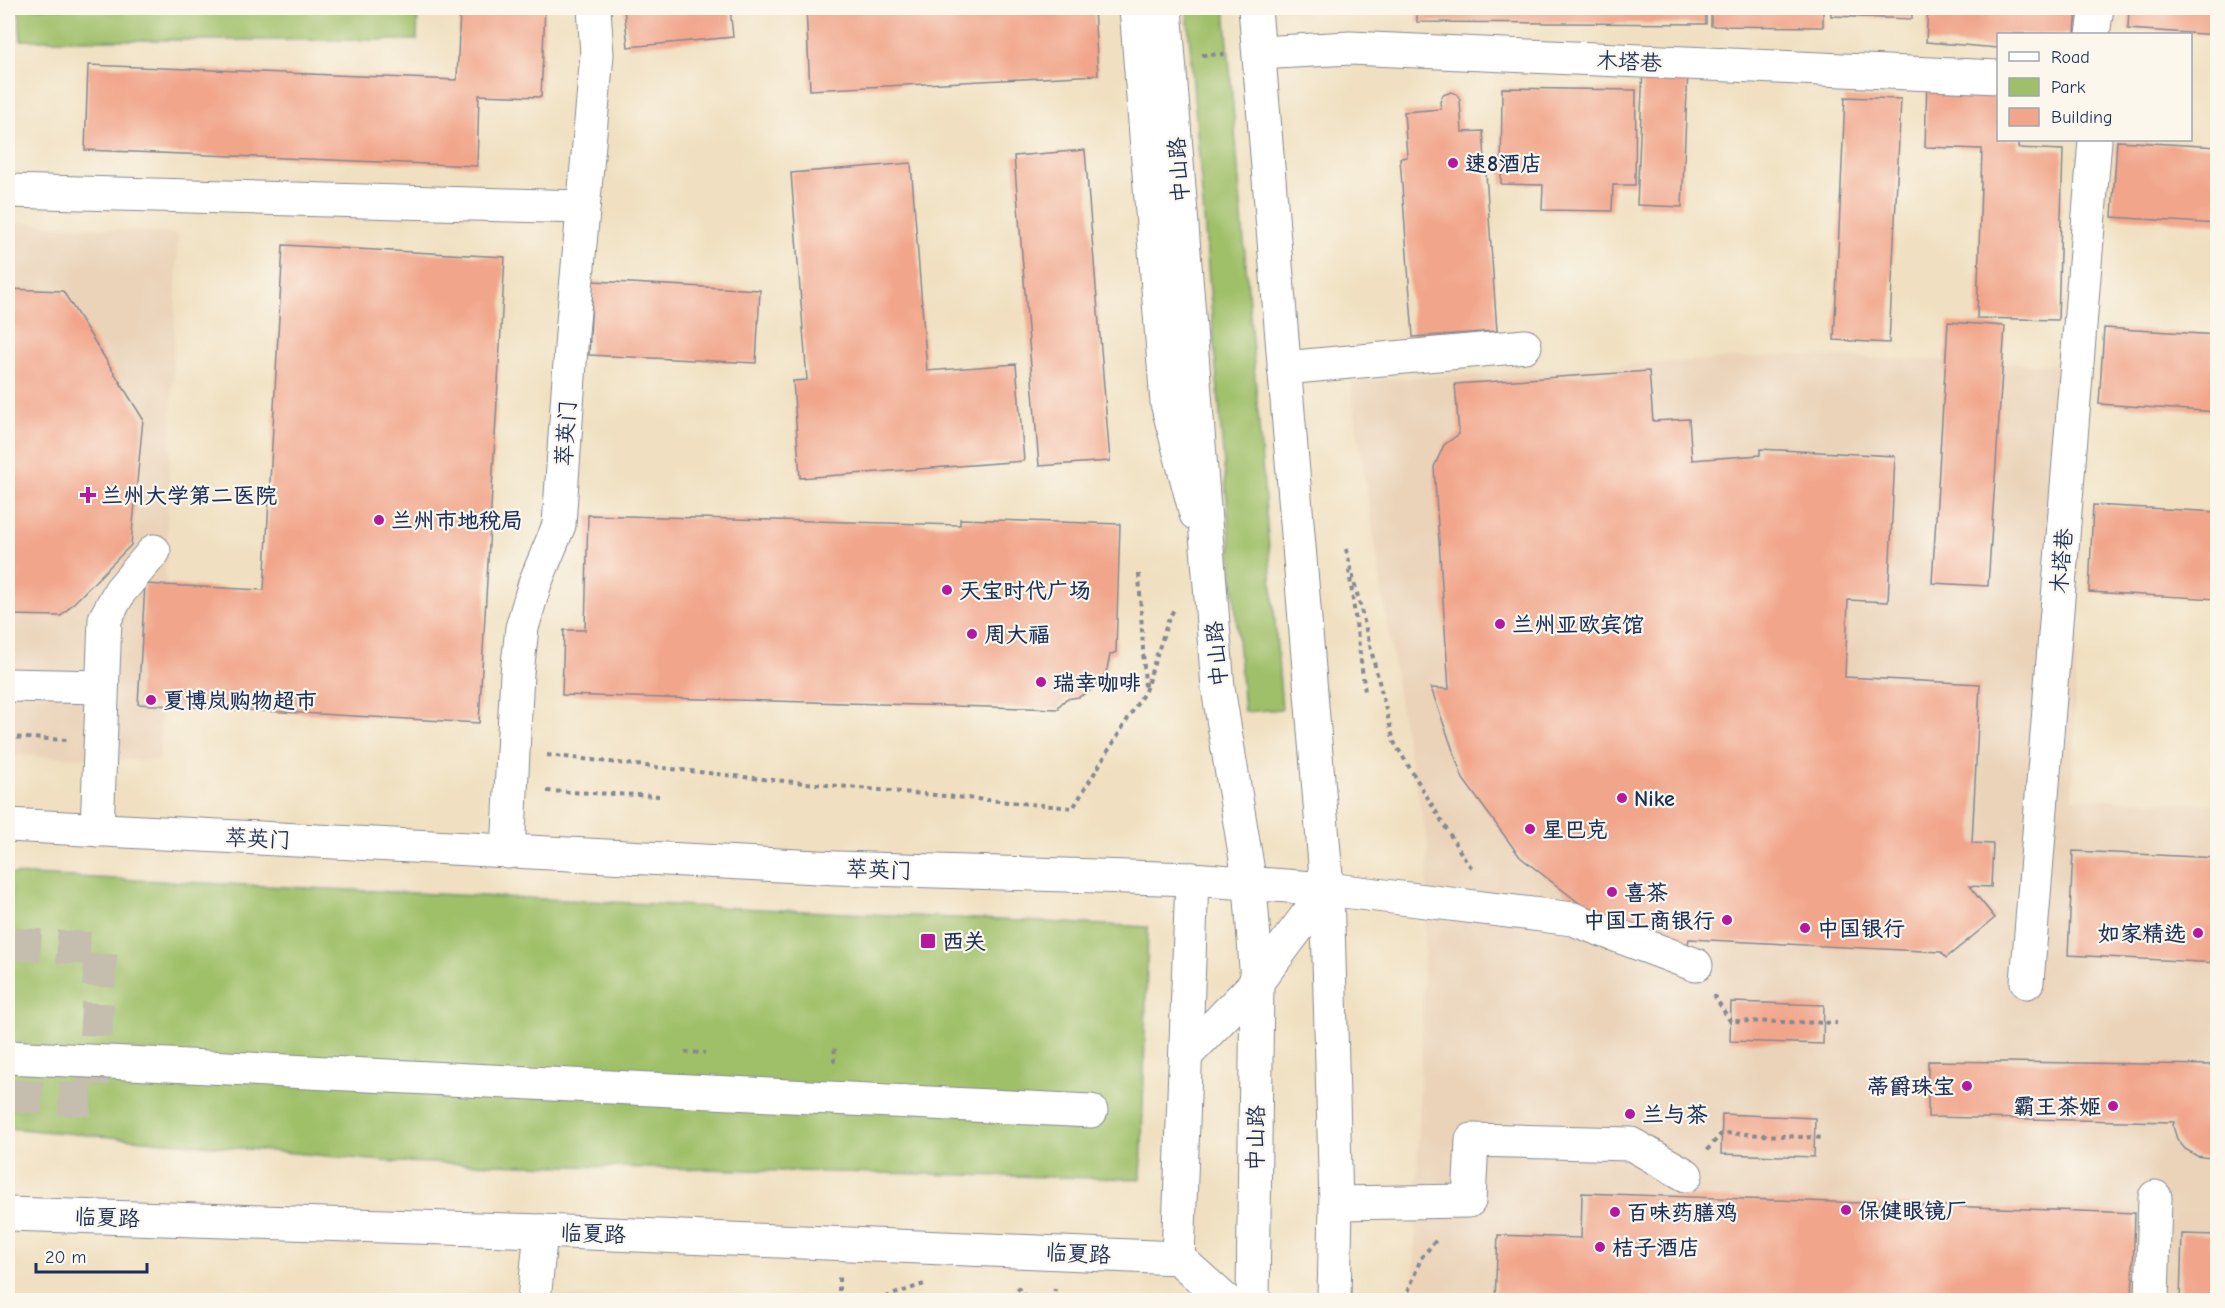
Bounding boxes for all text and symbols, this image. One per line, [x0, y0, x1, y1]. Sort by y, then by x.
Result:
legend [1997, 33, 2192, 141]
street label: 木塔巷 [1595, 47, 1663, 77]
text: Road [2051, 47, 2090, 68]
text: Park [2051, 77, 2086, 98]
text: Building [2051, 107, 2113, 128]
street label: 中山路 [1164, 136, 1194, 204]
place label: 速8酒店 [1465, 151, 1542, 177]
marker: 速8酒店 [1446, 156, 1460, 170]
street label: 萃英门 [551, 399, 581, 467]
place label: 兰州大学第二医院 [101, 483, 277, 509]
marker: 兰州大学第二医院 [79, 486, 97, 504]
place label: 兰州市地税局 [391, 508, 523, 534]
marker: 兰州市地税局 [372, 513, 386, 527]
street label: 木塔巷 [2046, 527, 2078, 595]
place label: 天宝时代广场 [959, 578, 1091, 604]
marker: 天宝时代广场 [940, 583, 954, 597]
place label: 兰州亚欧宾馆 [1512, 612, 1644, 638]
marker: 兰州亚欧宾馆 [1493, 617, 1507, 631]
street label: 中山路 [1201, 620, 1233, 688]
place label: 周大福 [984, 622, 1050, 648]
marker: 周大福 [965, 627, 979, 641]
place label: 瑞幸咖啡 [1053, 670, 1141, 696]
marker: 瑞幸咖啡 [1034, 675, 1048, 689]
place label: 夏博岚购物超市 [163, 688, 317, 714]
marker: 夏博岚购物超市 [144, 693, 158, 707]
place label: Nike [1634, 786, 1675, 812]
marker: Nike [1615, 791, 1629, 805]
place label: 星巴克 [1542, 817, 1608, 843]
marker: 星巴克 [1523, 822, 1537, 836]
street label: 萃英门 [224, 824, 292, 854]
street label: 萃英门 [846, 856, 912, 884]
place label: 喜茶 [1624, 880, 1668, 906]
marker: 喜茶 [1605, 885, 1619, 899]
place label: 中国工商银行 [1583, 908, 1715, 934]
marker: 中国工商银行 [1720, 913, 1734, 927]
place label: 中国银行 [1817, 916, 1905, 942]
marker: 中国银行 [1798, 921, 1812, 935]
place label: 如家精选 [2098, 921, 2186, 947]
marker: 如家精选 [2191, 926, 2205, 940]
place label: 西关 [942, 929, 986, 955]
marker: 西关 [919, 932, 937, 950]
place label: 蒂爵珠宝 [1867, 1074, 1955, 1100]
marker: 蒂爵珠宝 [1960, 1079, 1974, 1093]
place label: 霸王茶姬 [2013, 1094, 2101, 1120]
marker: 霸王茶姬 [2106, 1099, 2120, 1113]
place label: 兰与茶 [1642, 1102, 1708, 1128]
street label: 中山路 [1242, 1105, 1270, 1171]
marker: 兰与茶 [1623, 1107, 1637, 1121]
place label: 保健眼镜厂 [1858, 1198, 1968, 1224]
place label: 百味药膳鸡 [1627, 1200, 1737, 1226]
marker: 保健眼镜厂 [1839, 1203, 1853, 1217]
street label: 临夏路 [74, 1204, 140, 1232]
marker: 百味药膳鸡 [1608, 1205, 1622, 1219]
street label: 临夏路 [560, 1220, 626, 1248]
place label: 桔子酒店 [1612, 1235, 1700, 1261]
scale bar [36, 1236, 147, 1274]
street label: 临夏路 [1044, 1239, 1112, 1269]
marker: 桔子酒店 [1593, 1240, 1607, 1254]
text: 20 m [45, 1247, 86, 1268]

